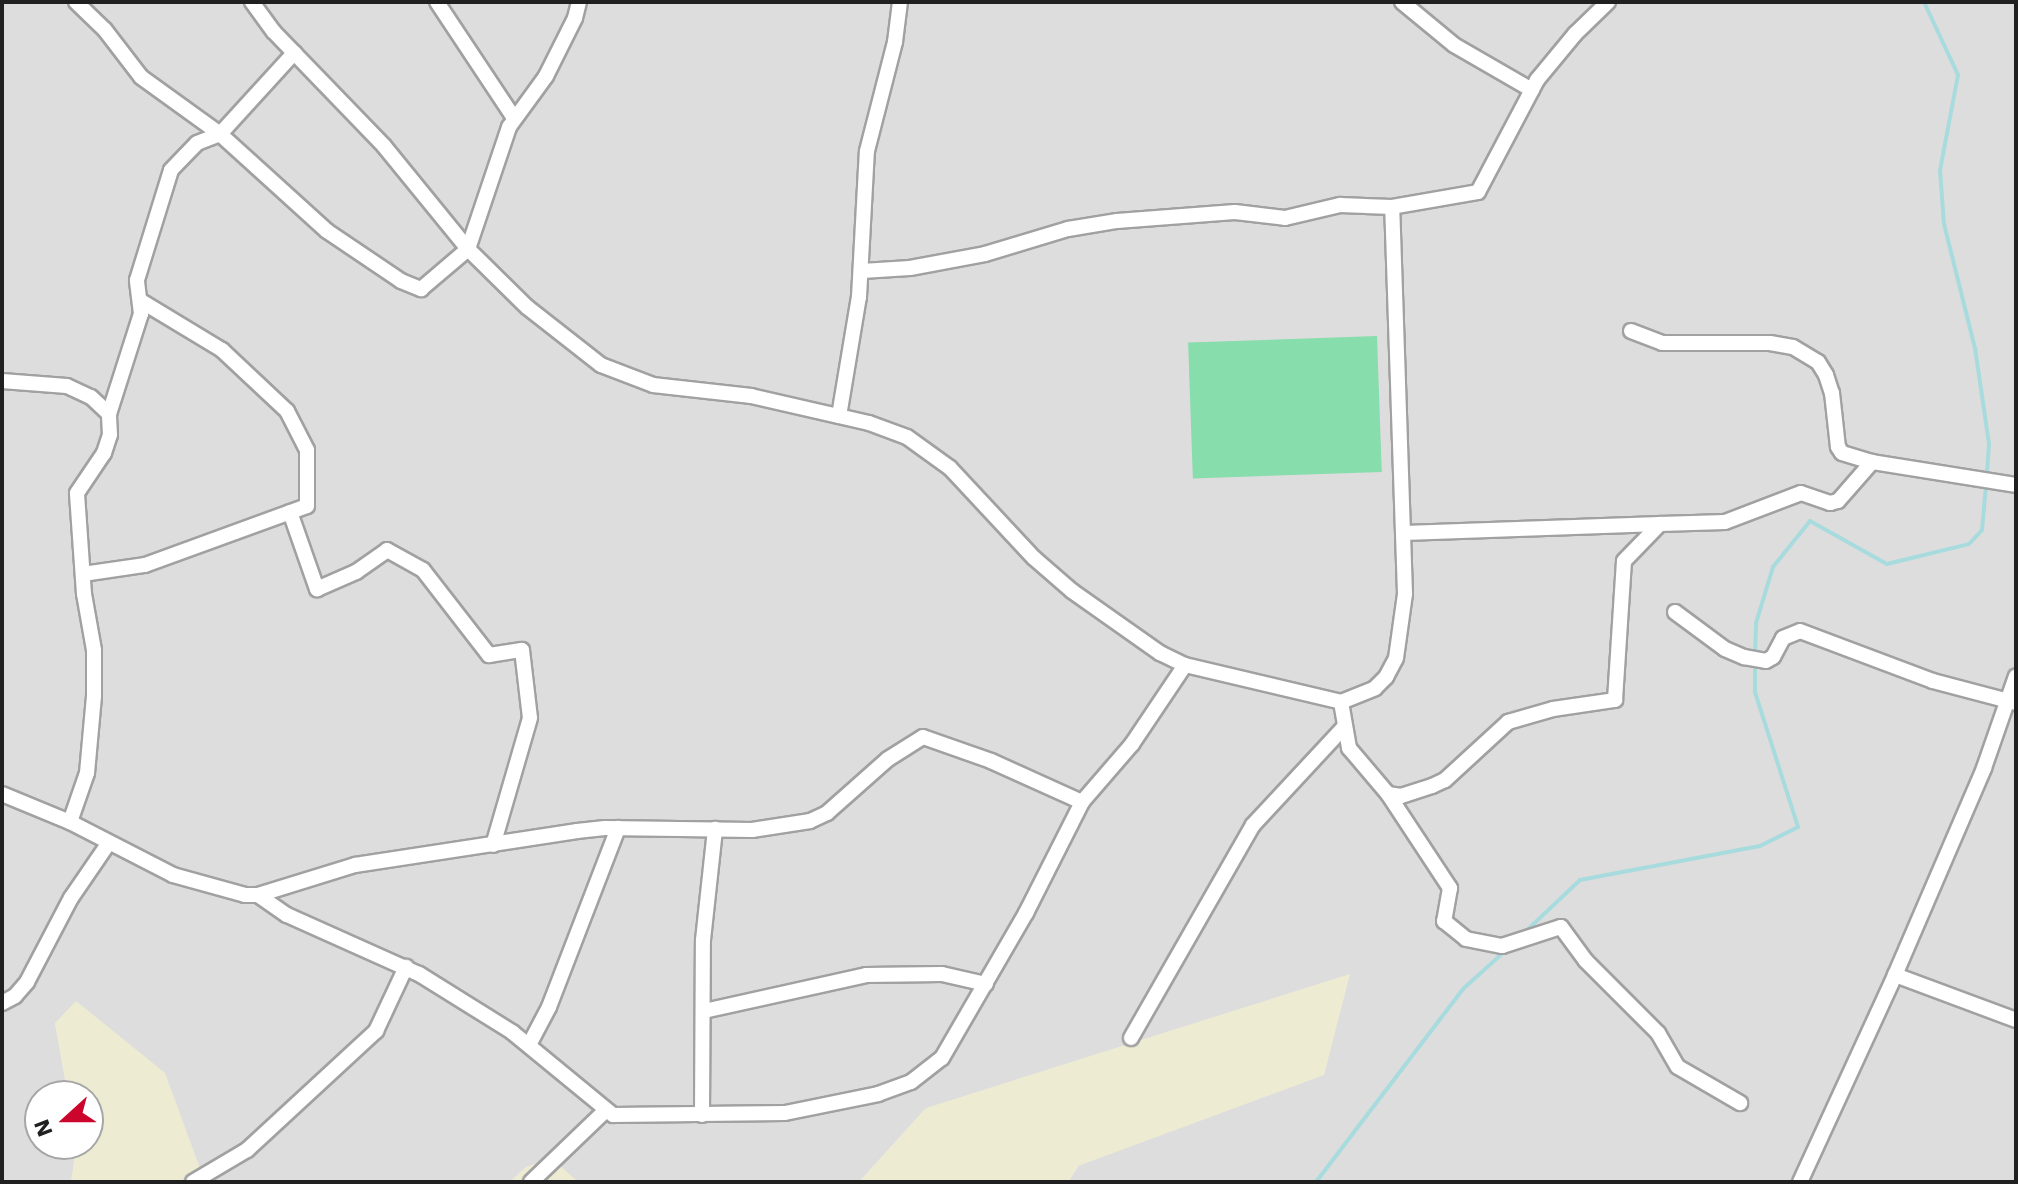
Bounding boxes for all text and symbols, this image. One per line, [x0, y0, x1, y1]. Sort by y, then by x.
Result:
north arrow [24, 1080, 104, 1160]
text: N [28, 1116, 58, 1140]

